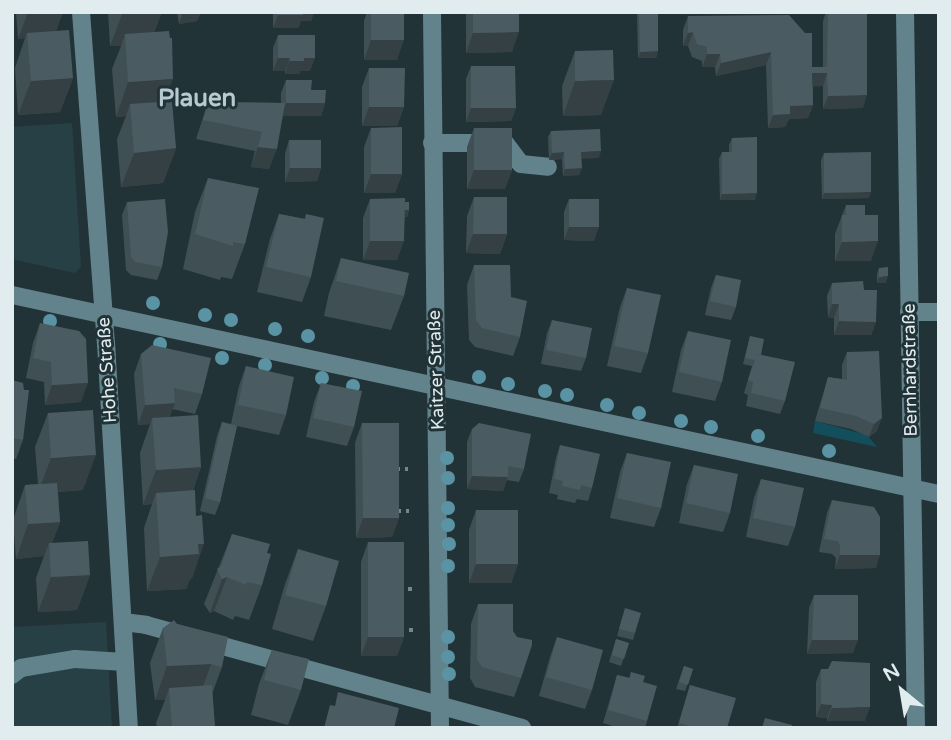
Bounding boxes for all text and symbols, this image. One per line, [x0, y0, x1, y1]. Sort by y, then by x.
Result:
district label: Plauen [158, 85, 236, 113]
street label: Bernhardstraße [898, 303, 922, 437]
street label: Kaitzer Straße [423, 310, 449, 430]
street label: Hohe Straße [93, 316, 121, 424]
north arrow [867, 656, 937, 726]
text: N [879, 659, 904, 686]

